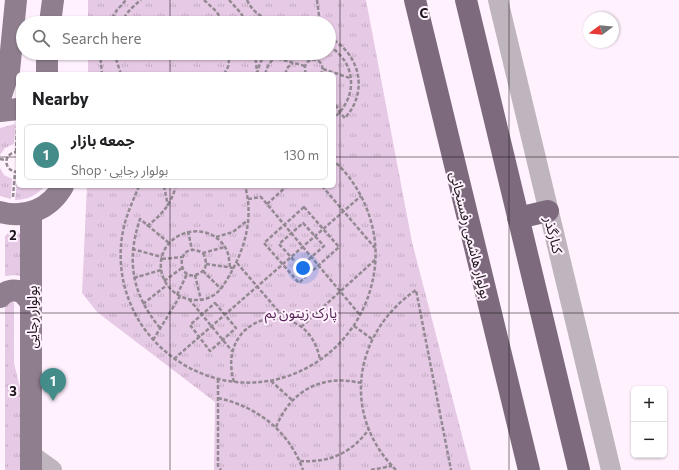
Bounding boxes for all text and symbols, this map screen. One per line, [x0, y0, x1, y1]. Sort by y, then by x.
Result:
text: C [420, 5, 429, 21]
north arrow [583, 12, 619, 48]
search box [16, 16, 336, 60]
icon: search [30, 27, 52, 49]
text: Search here [62, 29, 141, 47]
text: Nearby [32, 88, 89, 109]
text: جمعه بازار [71, 131, 135, 149]
text: 1 [43, 147, 49, 163]
text: 130 m [284, 147, 319, 163]
text: Shop · بولوار رجایی [71, 162, 168, 178]
street label: بولوار هاشمی رفسنجانی [446, 170, 495, 301]
street label: کنارگذر [540, 214, 567, 256]
text: 2 [9, 227, 17, 243]
your location [293, 258, 313, 278]
street label: بولوار رجایی [23, 285, 41, 349]
park label: پارک زیتون بم [265, 304, 337, 324]
pin: 1 [40, 368, 66, 401]
text: 3 [9, 383, 17, 399]
map controls [631, 386, 667, 458]
button: + [631, 386, 667, 422]
button: − [631, 422, 667, 458]

